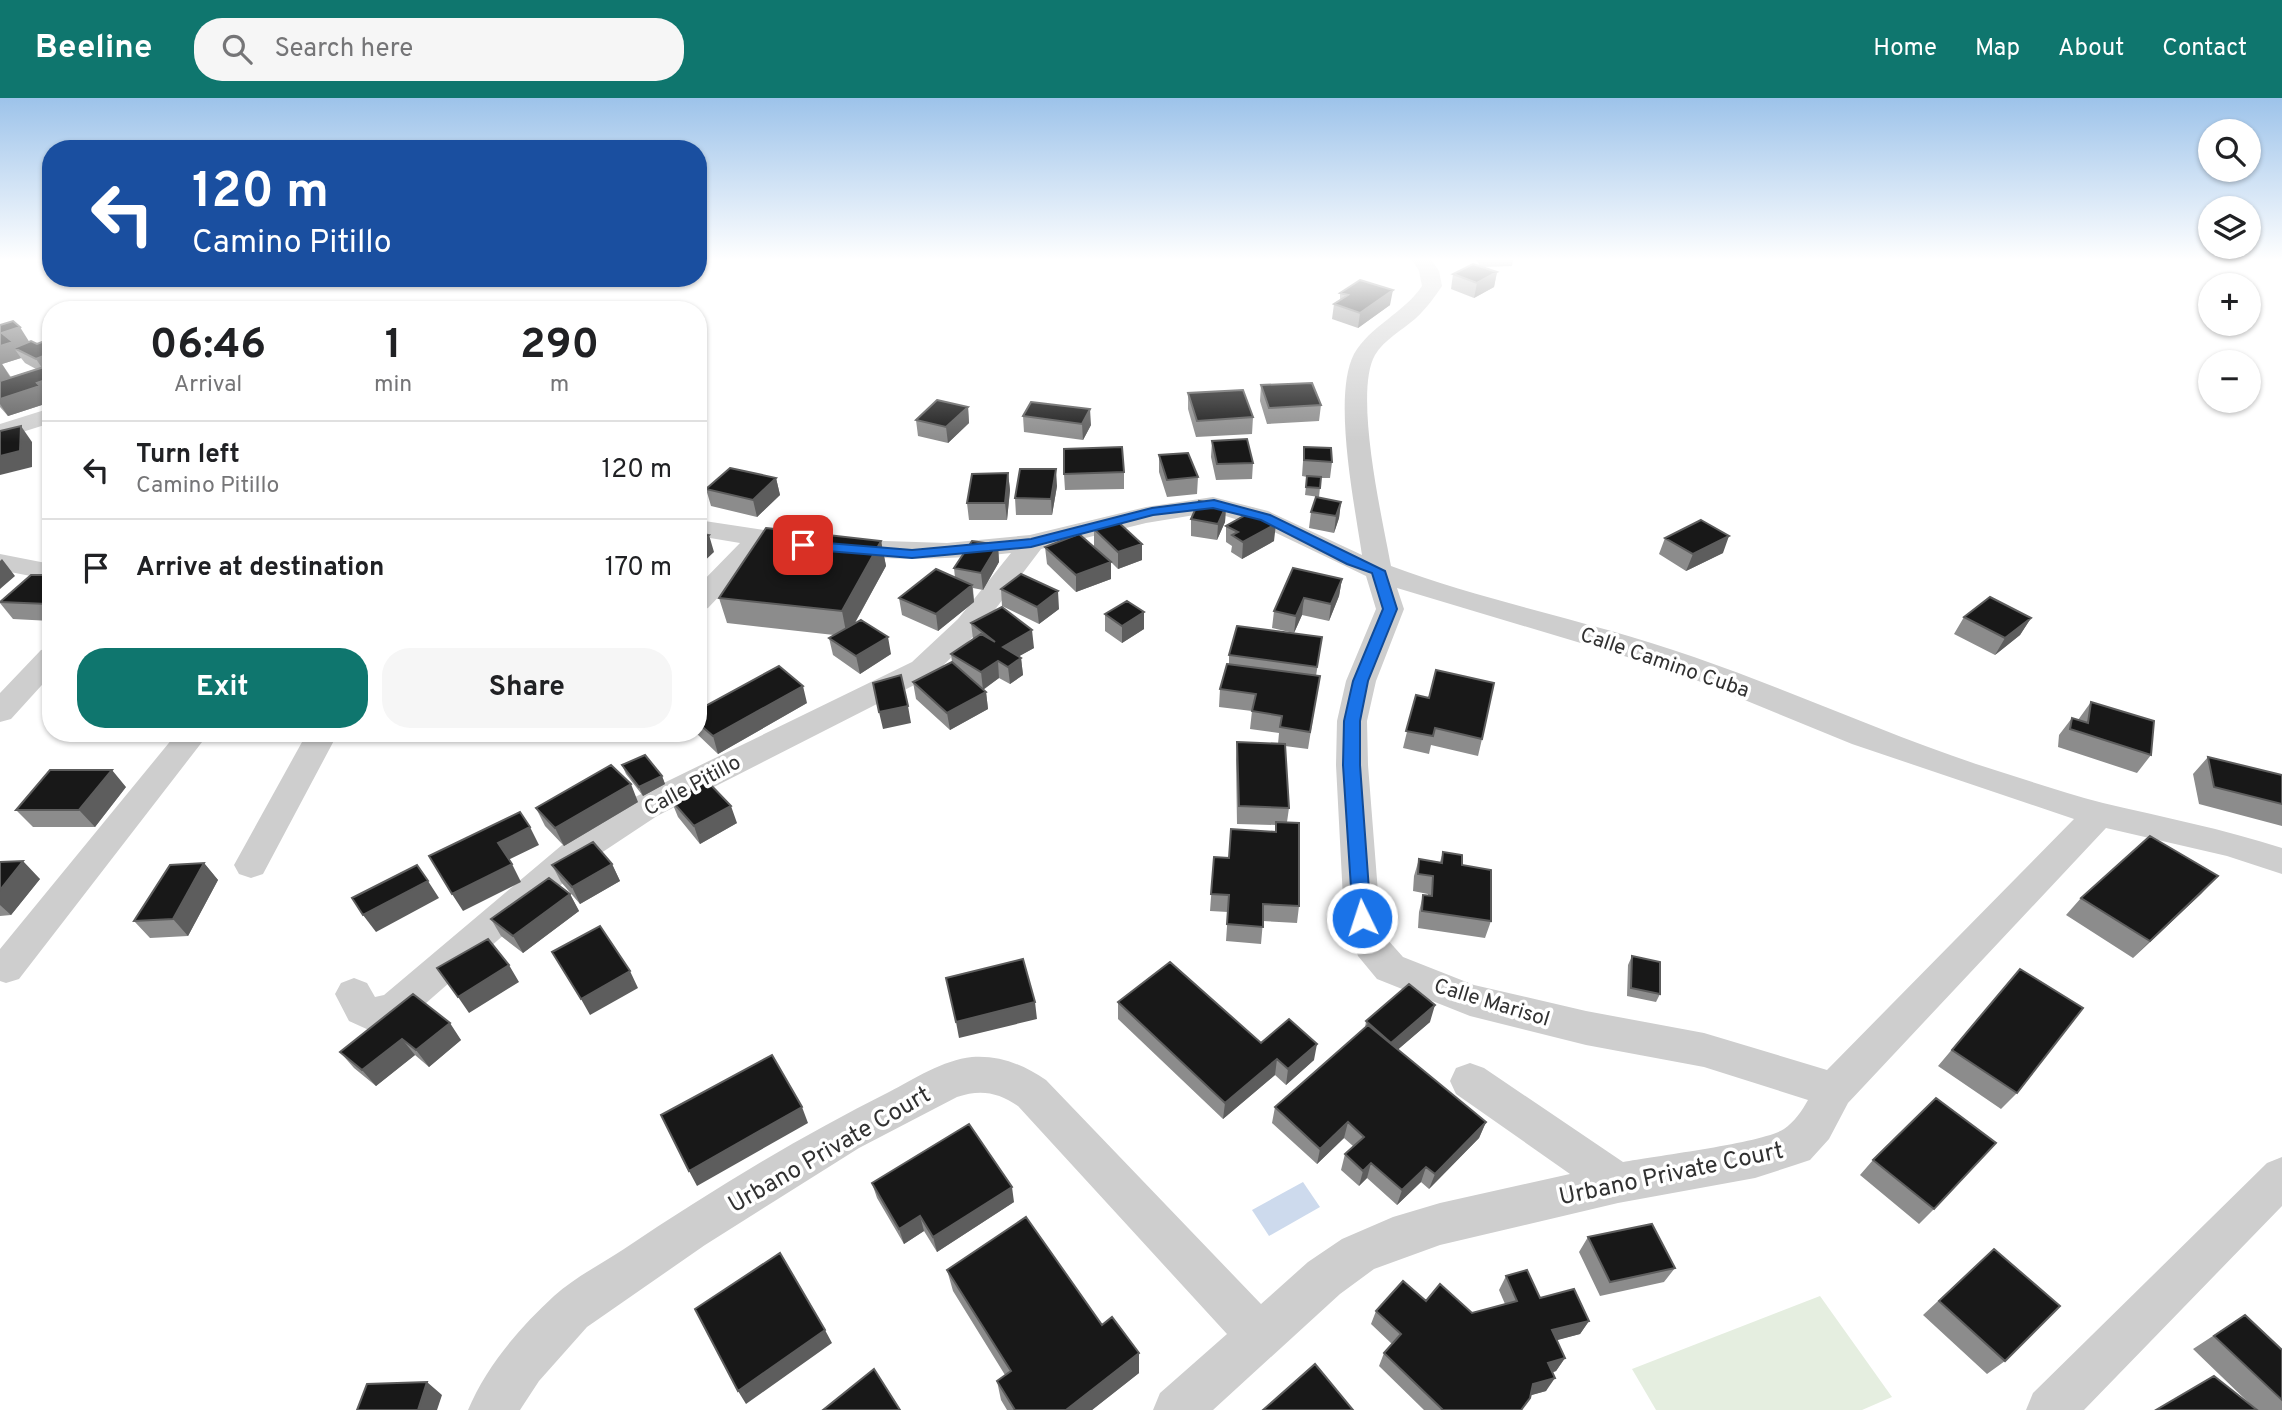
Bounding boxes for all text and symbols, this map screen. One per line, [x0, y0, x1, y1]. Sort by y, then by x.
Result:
search box [194, 18, 684, 81]
text: Beeline [35, 28, 152, 70]
icon: search [218, 30, 256, 68]
text: Search here [274, 33, 413, 66]
text: Home [1873, 34, 1937, 64]
text: Map [1975, 34, 2020, 64]
text: About [2058, 34, 2124, 64]
text: Contact [2162, 34, 2247, 64]
map controls [2198, 119, 2261, 413]
button: search [2198, 119, 2261, 182]
text: 120 m [192, 163, 329, 225]
icon: left [77, 168, 168, 259]
button: layers [2198, 196, 2261, 259]
text: Camino Pitillo [192, 224, 392, 264]
button: + [2198, 273, 2261, 336]
text: 06:46 [150, 320, 266, 373]
text: 1 [385, 320, 401, 373]
text: 290 [520, 320, 599, 373]
button: − [2198, 350, 2261, 413]
text: Arrival [174, 371, 242, 400]
text: min [374, 371, 412, 400]
text: m [550, 371, 569, 400]
text: Turn left [136, 439, 240, 472]
icon: left [77, 451, 115, 489]
text: 120 m [602, 454, 672, 487]
text: Camino Pitillo [136, 472, 279, 501]
pin [773, 515, 833, 575]
icon: arrive [784, 526, 822, 564]
icon: arrive [77, 549, 115, 587]
text: Arrive at destination [136, 552, 384, 585]
text: 170 m [605, 552, 672, 585]
street label: Calle Camino Cuba [1576, 622, 1753, 705]
button: Exit [77, 648, 368, 728]
button: Share [382, 648, 672, 728]
street label: Calle Pitillo [640, 750, 746, 823]
position arrow [1325, 881, 1399, 955]
street label: Calle Marisol [1430, 973, 1553, 1034]
street label: Urbano Private Court [723, 1081, 937, 1221]
street label: Urbano Private Court [1556, 1136, 1786, 1213]

